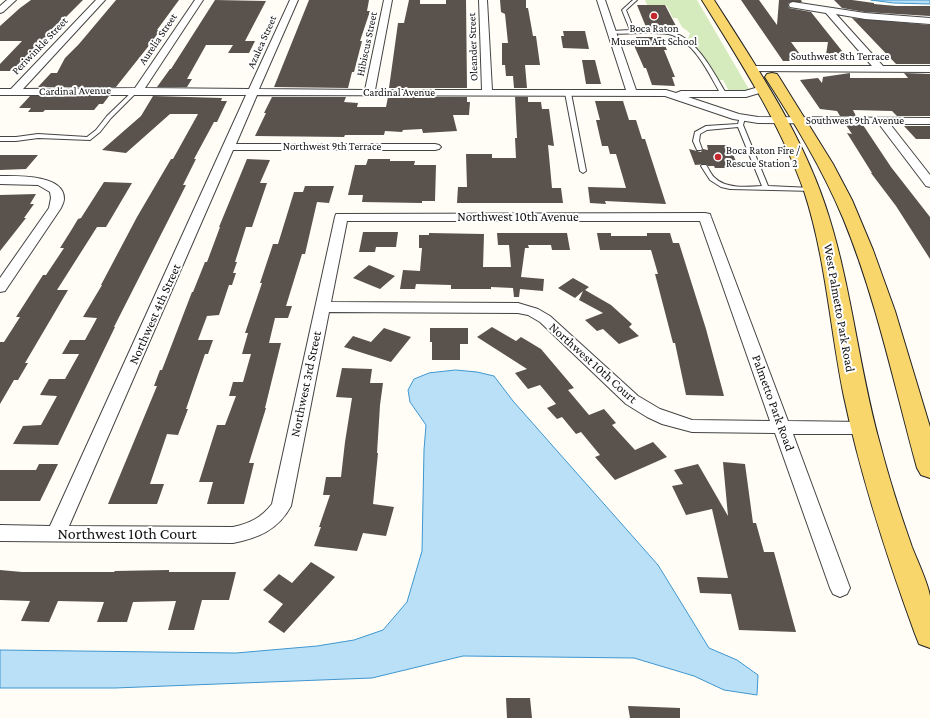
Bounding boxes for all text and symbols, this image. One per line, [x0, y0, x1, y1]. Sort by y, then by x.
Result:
street label: Aurelia Street [136, 11, 180, 67]
street label: Hibiscus Street [354, 11, 380, 77]
marker: Boca Raton Museum Art School [649, 11, 659, 21]
street label: Azalea Street [244, 13, 280, 71]
street label: Oleander Street [465, 13, 481, 81]
street label: Periwinkle Street [9, 15, 71, 77]
place label: Boca Raton Museum Art School [611, 22, 697, 48]
street label: Southwest 8th Terrace [791, 50, 889, 64]
street label: Cardinal Avenue [39, 84, 111, 98]
street label: Cardinal Avenue [363, 86, 435, 100]
street label: Southwest 9th Avenue [806, 114, 904, 128]
street label: Northwest 9th Terrace [283, 140, 381, 154]
place label: Boca Raton Fire / Rescue Station 2 [726, 144, 800, 170]
marker: Boca Raton Fire / Rescue Station 2 [713, 152, 723, 162]
street label: Northwest 10th Avenue [457, 209, 579, 225]
street label: West Palmetto Park Road [820, 243, 858, 373]
street label: Northwest 4th Street [126, 261, 184, 367]
street label: Northwest 10th Court [546, 319, 640, 407]
street label: Northwest 3rd Street [287, 330, 325, 438]
street label: Palmetto Park Road [748, 353, 798, 453]
street label: Northwest 10th Court [57, 524, 197, 544]

